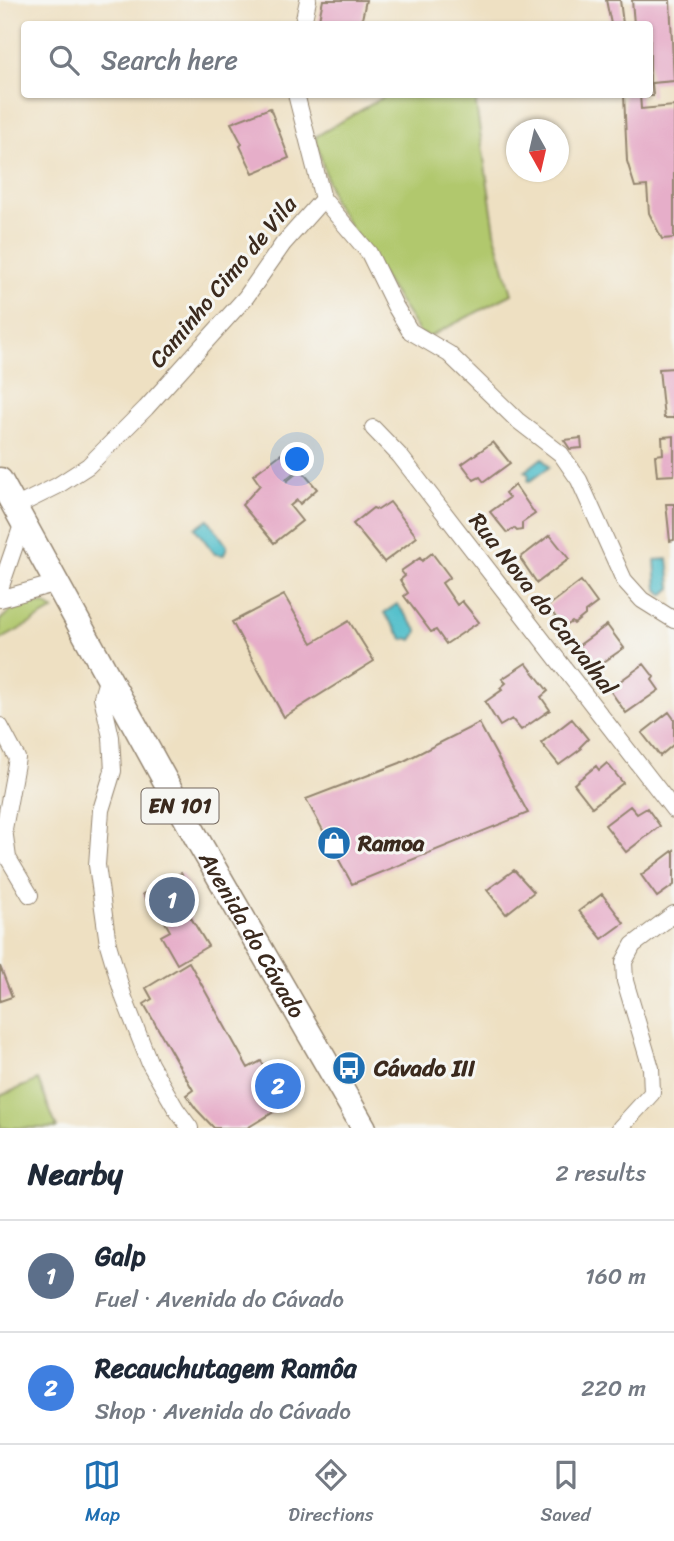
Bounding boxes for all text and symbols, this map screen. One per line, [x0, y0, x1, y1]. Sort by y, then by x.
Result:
search box [21, 21, 653, 98]
text: Search here [101, 37, 238, 83]
icon: search [45, 41, 83, 79]
north arrow [506, 119, 569, 182]
street label: Caminho Cimo de Vila [138, 186, 308, 378]
your location [280, 442, 314, 476]
street label: Rua Nova do Carvalhal [458, 503, 628, 705]
road number: EN 101 [142, 788, 218, 824]
place label: Ramoa [357, 823, 425, 864]
shop icon: Ramoa [315, 824, 353, 862]
street label: Avenida do Cávado [187, 842, 317, 1026]
pin: 1 [149, 874, 195, 926]
place label: Cávado III [373, 1048, 476, 1089]
bus stop icon: Cávado III [330, 1049, 368, 1087]
pin: 2 [255, 1060, 301, 1112]
text: Nearby [28, 1147, 123, 1201]
text: 2 results [555, 1153, 646, 1194]
text: Galp [95, 1233, 145, 1279]
text: 1 [46, 1256, 56, 1297]
text: 160 m [585, 1256, 646, 1297]
text: Fuel · Avenida do Cávado [95, 1279, 344, 1320]
text: Recauchutagem Ramôa [95, 1345, 357, 1391]
text: 2 [44, 1368, 58, 1409]
text: 220 m [581, 1368, 646, 1409]
text: Shop · Avenida do Cávado [95, 1391, 351, 1432]
tab: Map [83, 1456, 121, 1531]
tab: Directions [288, 1456, 374, 1531]
tab: Saved [540, 1456, 591, 1531]

